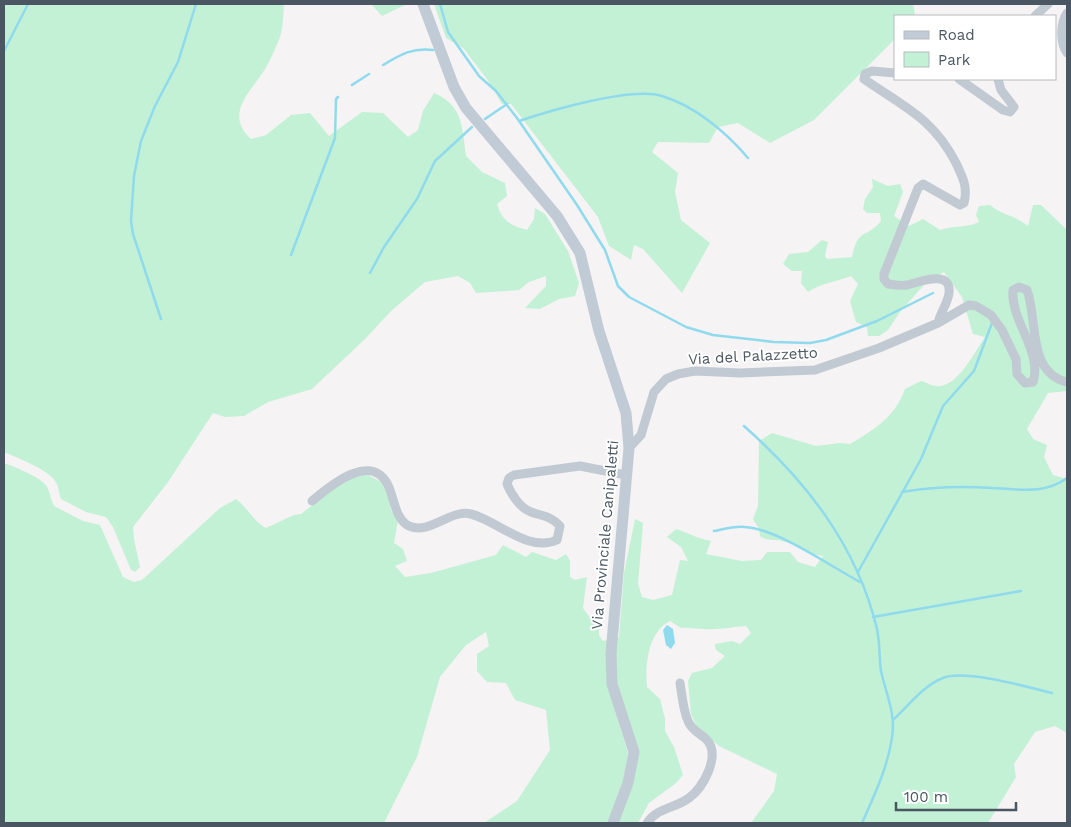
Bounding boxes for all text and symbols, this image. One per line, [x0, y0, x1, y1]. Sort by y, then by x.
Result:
legend [894, 15, 1056, 80]
text: Road [938, 26, 975, 44]
text: Park [938, 51, 971, 69]
street label: Via del Palazzetto [688, 344, 818, 368]
street label: Via Provinciale Canipaletti [588, 440, 622, 630]
scale bar [896, 780, 1016, 812]
text: 100 m [904, 788, 948, 806]

